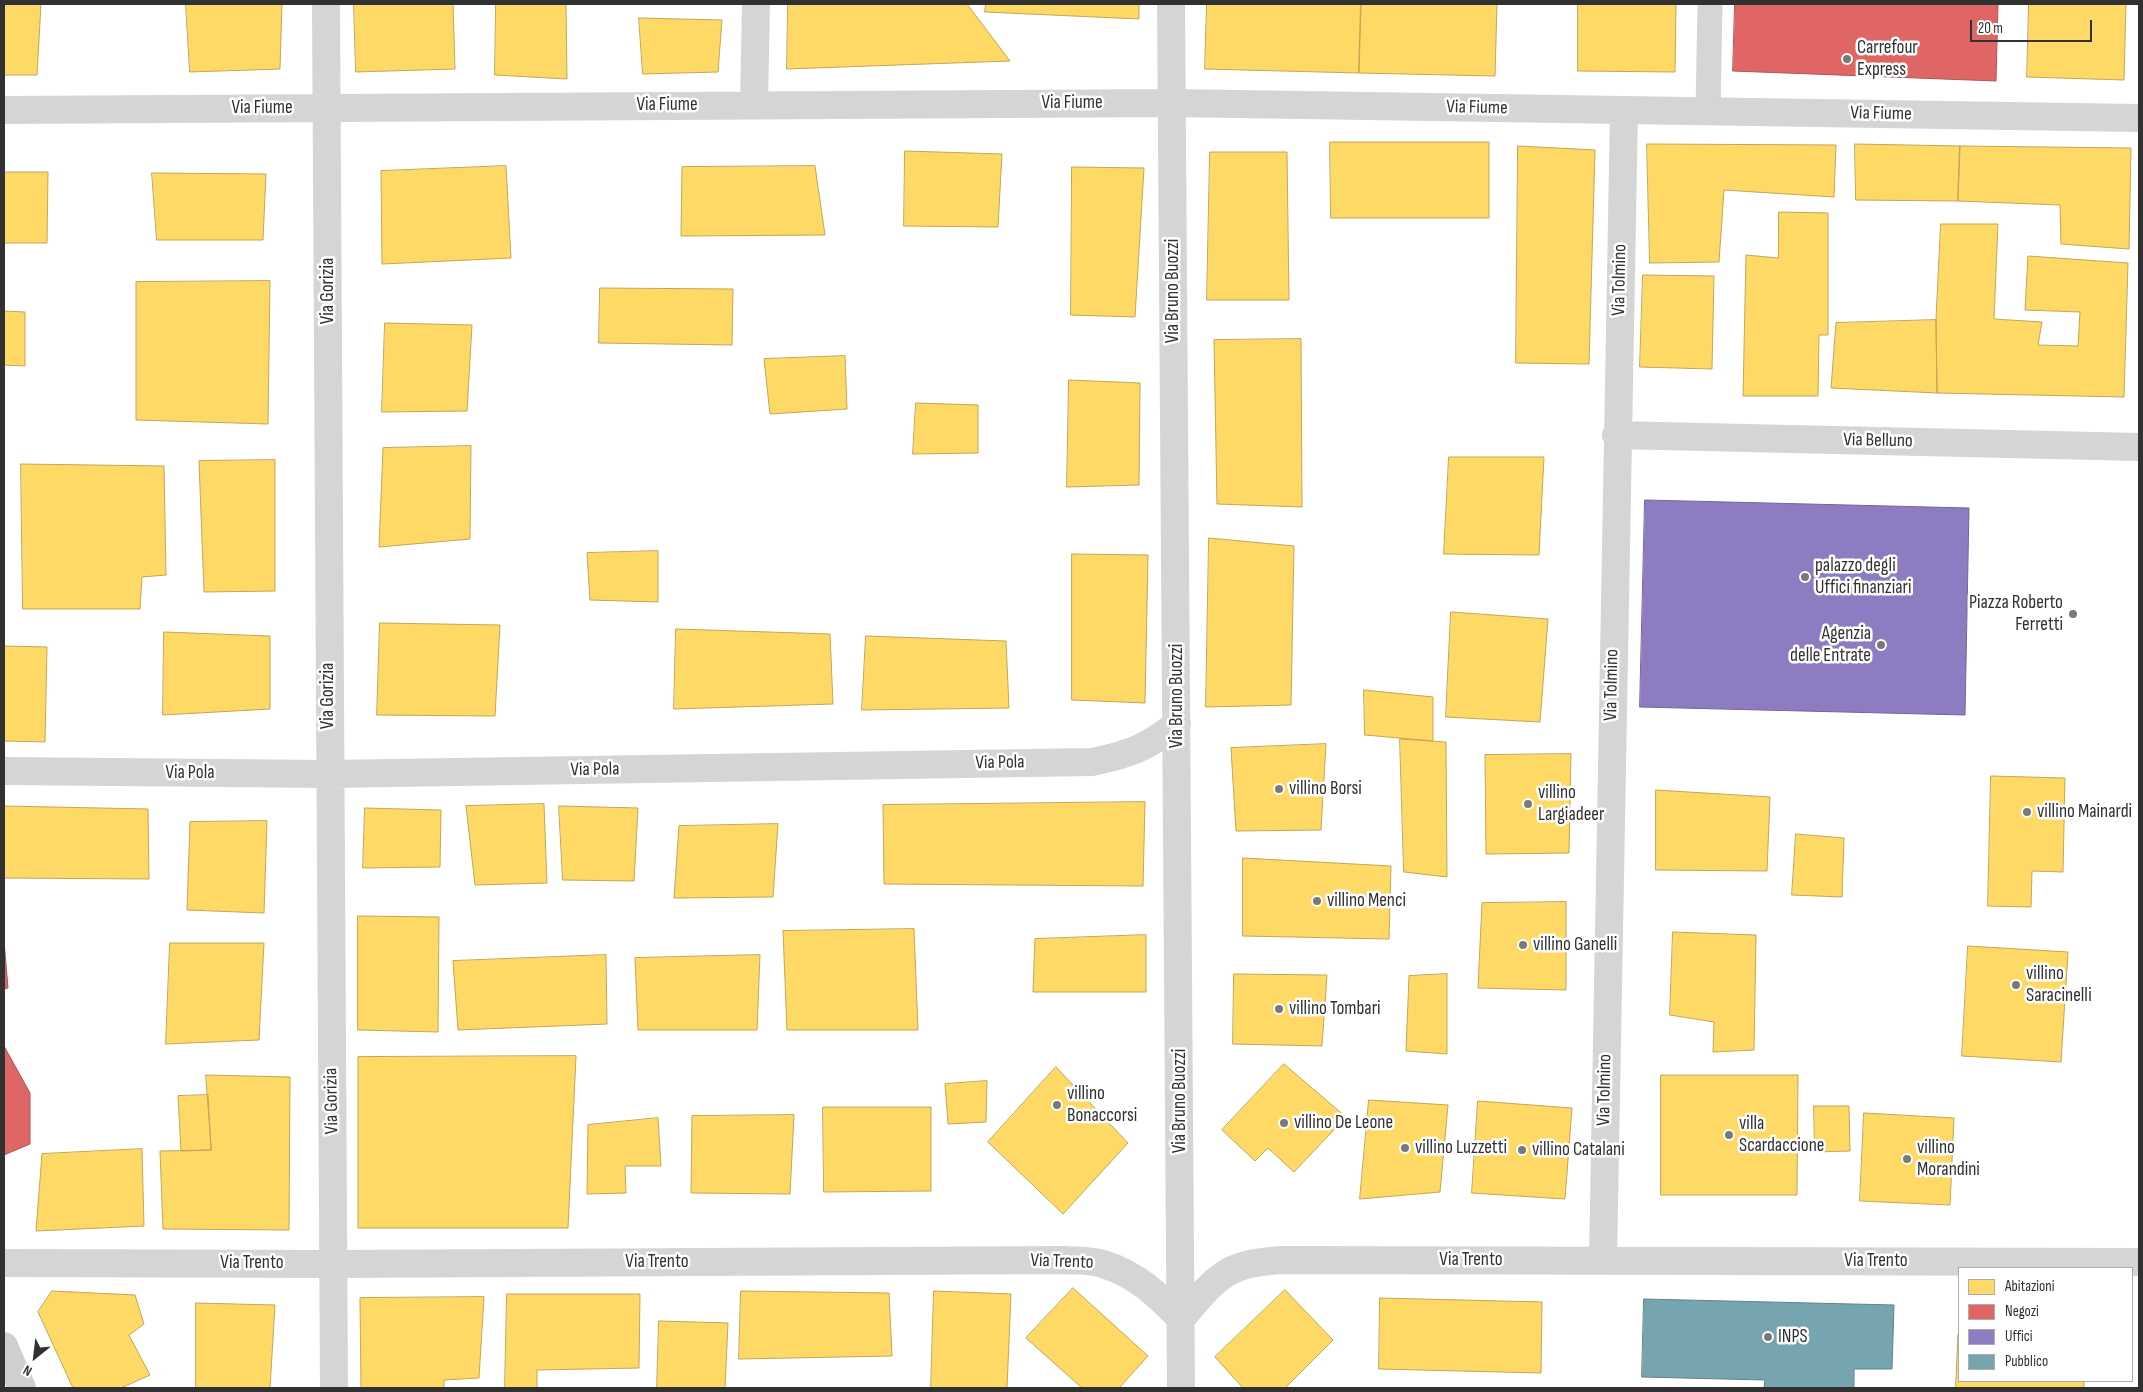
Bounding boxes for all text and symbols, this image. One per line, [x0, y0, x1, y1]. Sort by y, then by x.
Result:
scale bar [1973, 10, 2096, 42]
text: 20 m [1978, 19, 2003, 38]
place label: Carrefour Express [1857, 37, 1918, 81]
marker: Carrefour Express [1841, 53, 1853, 65]
street label: Via Fiume [1041, 92, 1103, 114]
street label: Via Fiume [636, 94, 698, 116]
street label: Via Fiume [1446, 96, 1508, 120]
street label: Via Fiume [231, 97, 293, 119]
street label: Via Fiume [1850, 102, 1912, 126]
street label: Via Bruno Buozzi [1162, 239, 1184, 343]
street label: Via Tolmino [1608, 244, 1632, 316]
street label: Via Gorizia [317, 258, 339, 324]
street label: Via Belluno [1843, 429, 1913, 453]
place label: palazzo degli Uffici finanziari [1815, 555, 1912, 599]
marker: palazzo degli Uffici finanziari [1799, 571, 1811, 583]
place label: Piazza Roberto Ferretti [1969, 592, 2063, 636]
marker: Piazza Roberto Ferretti [2067, 608, 2079, 620]
place label: Agenzia delle Entrate [1790, 623, 1871, 667]
marker: Agenzia delle Entrate [1875, 639, 1887, 651]
street label: Via Bruno Buozzi [1166, 644, 1188, 748]
street label: Via Tolmino [1600, 649, 1624, 721]
street label: Via Gorizia [317, 663, 339, 729]
street label: Via Pola [975, 751, 1025, 775]
street label: Via Pola [570, 758, 620, 782]
street label: Via Pola [165, 762, 215, 784]
place label: villino Borsi [1289, 778, 1362, 800]
place label: villino Largiadeer [1538, 782, 1604, 826]
marker: villino Borsi [1273, 783, 1285, 795]
marker: villino Largiadeer [1522, 798, 1534, 810]
place label: villino Mainardi [2037, 801, 2132, 823]
marker: villino Mainardi [2021, 806, 2033, 818]
place label: villino Menci [1327, 890, 1406, 912]
marker: villino Menci [1311, 895, 1323, 907]
place label: villino Ganelli [1533, 934, 1617, 956]
marker: villino Ganelli [1517, 939, 1529, 951]
place label: villino Saracinelli [2026, 963, 2092, 1007]
marker: villino Saracinelli [2010, 979, 2022, 991]
place label: villino Tombari [1289, 998, 1381, 1020]
marker: villino Tombari [1273, 1003, 1285, 1015]
street label: Via Bruno Buozzi [1169, 1049, 1191, 1153]
street label: Via Tolmino [1593, 1054, 1617, 1126]
street label: Via Gorizia [320, 1068, 344, 1134]
place label: villino Bonaccorsi [1067, 1083, 1137, 1127]
marker: villino Bonaccorsi [1051, 1099, 1063, 1111]
place label: villino De Leone [1294, 1112, 1393, 1134]
place label: villa Scardaccione [1739, 1113, 1824, 1157]
marker: villino De Leone [1278, 1117, 1290, 1129]
marker: villa Scardaccione [1723, 1129, 1735, 1141]
place label: villino Luzzetti [1415, 1137, 1507, 1159]
place label: villino Morandini [1917, 1137, 1980, 1181]
place label: villino Catalani [1532, 1139, 1625, 1161]
marker: villino Luzzetti [1399, 1142, 1411, 1154]
marker: villino Catalani [1516, 1144, 1528, 1156]
marker: villino Morandini [1901, 1153, 1913, 1165]
street label: Via Trento [1439, 1249, 1503, 1271]
street label: Via Trento [1030, 1250, 1094, 1274]
street label: Via Trento [1844, 1250, 1908, 1272]
street label: Via Trento [625, 1251, 689, 1273]
street label: Via Trento [220, 1252, 284, 1274]
legend [1958, 1267, 2133, 1382]
text: Abitazioni [2005, 1277, 2055, 1296]
text: Negozi [2005, 1302, 2039, 1321]
place label: INPS [1778, 1326, 1808, 1348]
text: Uffici [2005, 1327, 2033, 1346]
marker: INPS [1762, 1331, 1774, 1343]
north arrow [10, 1332, 60, 1382]
text: Pubblico [2005, 1352, 2048, 1371]
text: N [20, 1361, 35, 1380]

